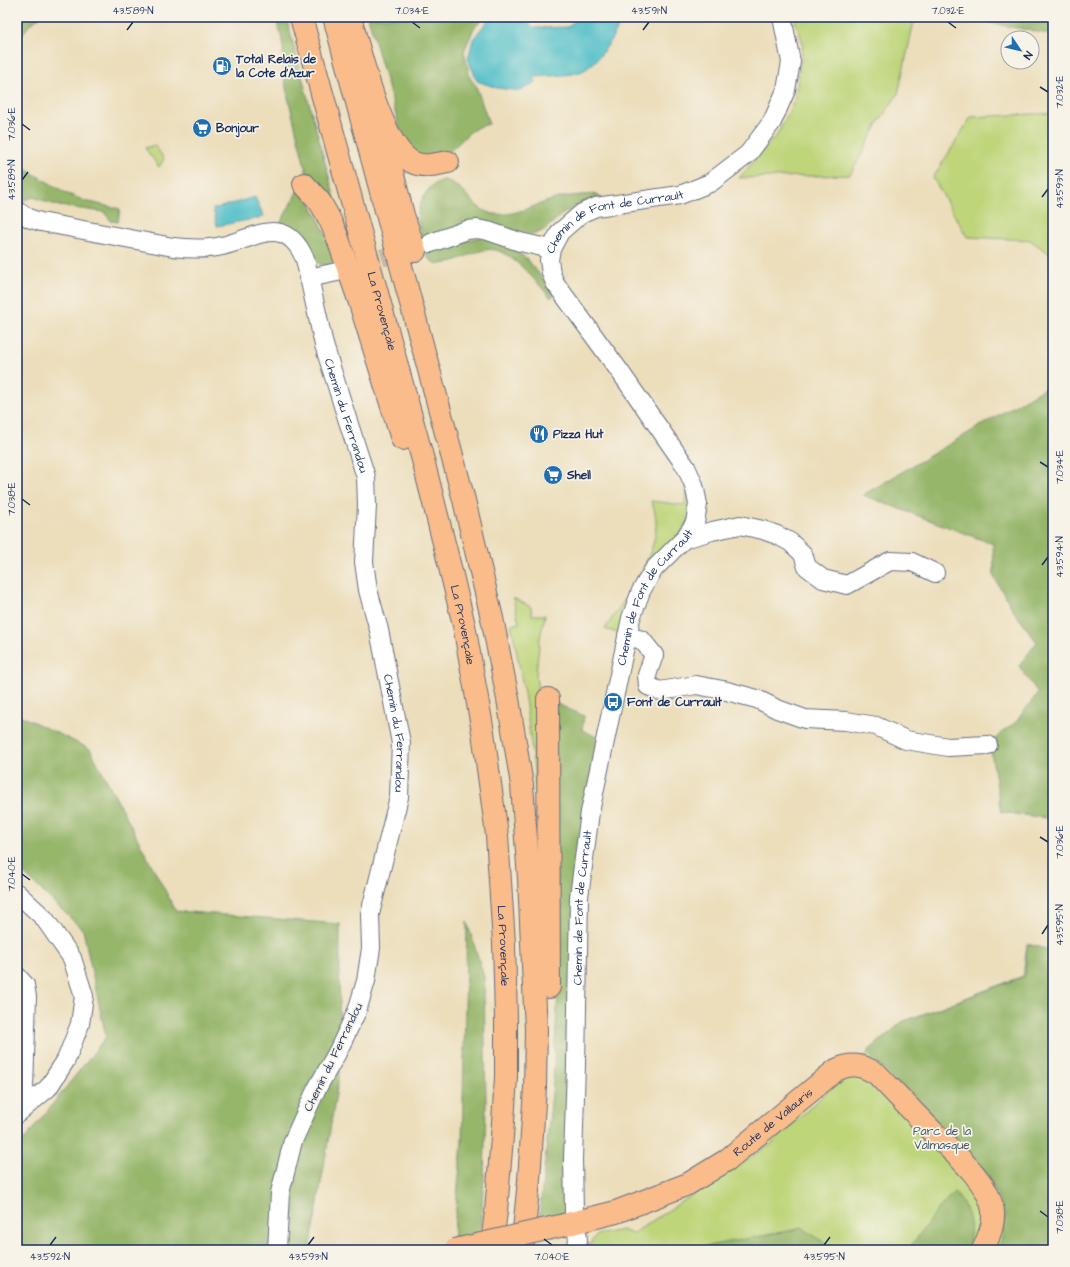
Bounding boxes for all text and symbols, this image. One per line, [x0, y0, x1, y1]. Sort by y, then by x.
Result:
text: 43.589°N [112, 4, 154, 18]
text: 7.034°E [395, 4, 429, 18]
text: 43.591°N [631, 4, 667, 18]
text: 7.032°E [932, 4, 964, 18]
north arrow [1000, 30, 1040, 70]
text: N [1020, 48, 1036, 63]
place label: Total Relais de la Cote d'Azur [235, 51, 317, 82]
fuel station icon: Total Relais de la Cote d'Azur [211, 55, 233, 77]
text: 7.032°E [1053, 76, 1067, 108]
text: 7.036°E [5, 107, 19, 141]
supermarket icon: Bonjour [191, 117, 213, 139]
place label: Bonjour [216, 120, 259, 138]
text: 43.589°N [5, 159, 19, 201]
text: 43.593°N [1053, 169, 1067, 209]
street label: Chemin de Font de Currault [542, 186, 686, 257]
street label: La Provençale [363, 270, 401, 353]
street label: Chemin du Ferrandou [320, 356, 372, 475]
restaurant icon: Pizza Hut [528, 423, 550, 445]
place label: Pizza Hut [553, 426, 604, 443]
text: 7.034°E [1053, 450, 1067, 484]
supermarket icon: Shell [542, 464, 564, 486]
place label: Shell [566, 467, 591, 484]
text: 7.038°E [5, 482, 19, 516]
street label: Chemin de Font de Currault [613, 526, 697, 667]
text: 43.594°N [1053, 536, 1067, 578]
street label: La Provençale [446, 583, 479, 666]
street label: Chemin du Ferrandou [379, 673, 409, 792]
bus stop icon: Font de Currault [602, 691, 624, 713]
place label: Font de Currault [627, 694, 722, 711]
text: 7.036°E [1053, 825, 1067, 859]
street label: Chemin de Font de Currault [569, 829, 597, 985]
text: 7.040°E [5, 856, 19, 892]
text: 43.595°N [1053, 904, 1067, 946]
street label: La Provençale [493, 905, 513, 987]
street label: Chemin du Ferrandou [300, 1000, 367, 1114]
street label: Route de Vallauris [729, 1084, 817, 1161]
park label: Parc de la Valmasque [913, 1123, 971, 1154]
text: 7.038°E [1053, 1200, 1067, 1234]
text: 43.592°N [30, 1250, 70, 1264]
text: 43.593°N [288, 1250, 328, 1264]
text: 7.040°E [534, 1250, 570, 1264]
text: 43.595°N [803, 1250, 845, 1264]

